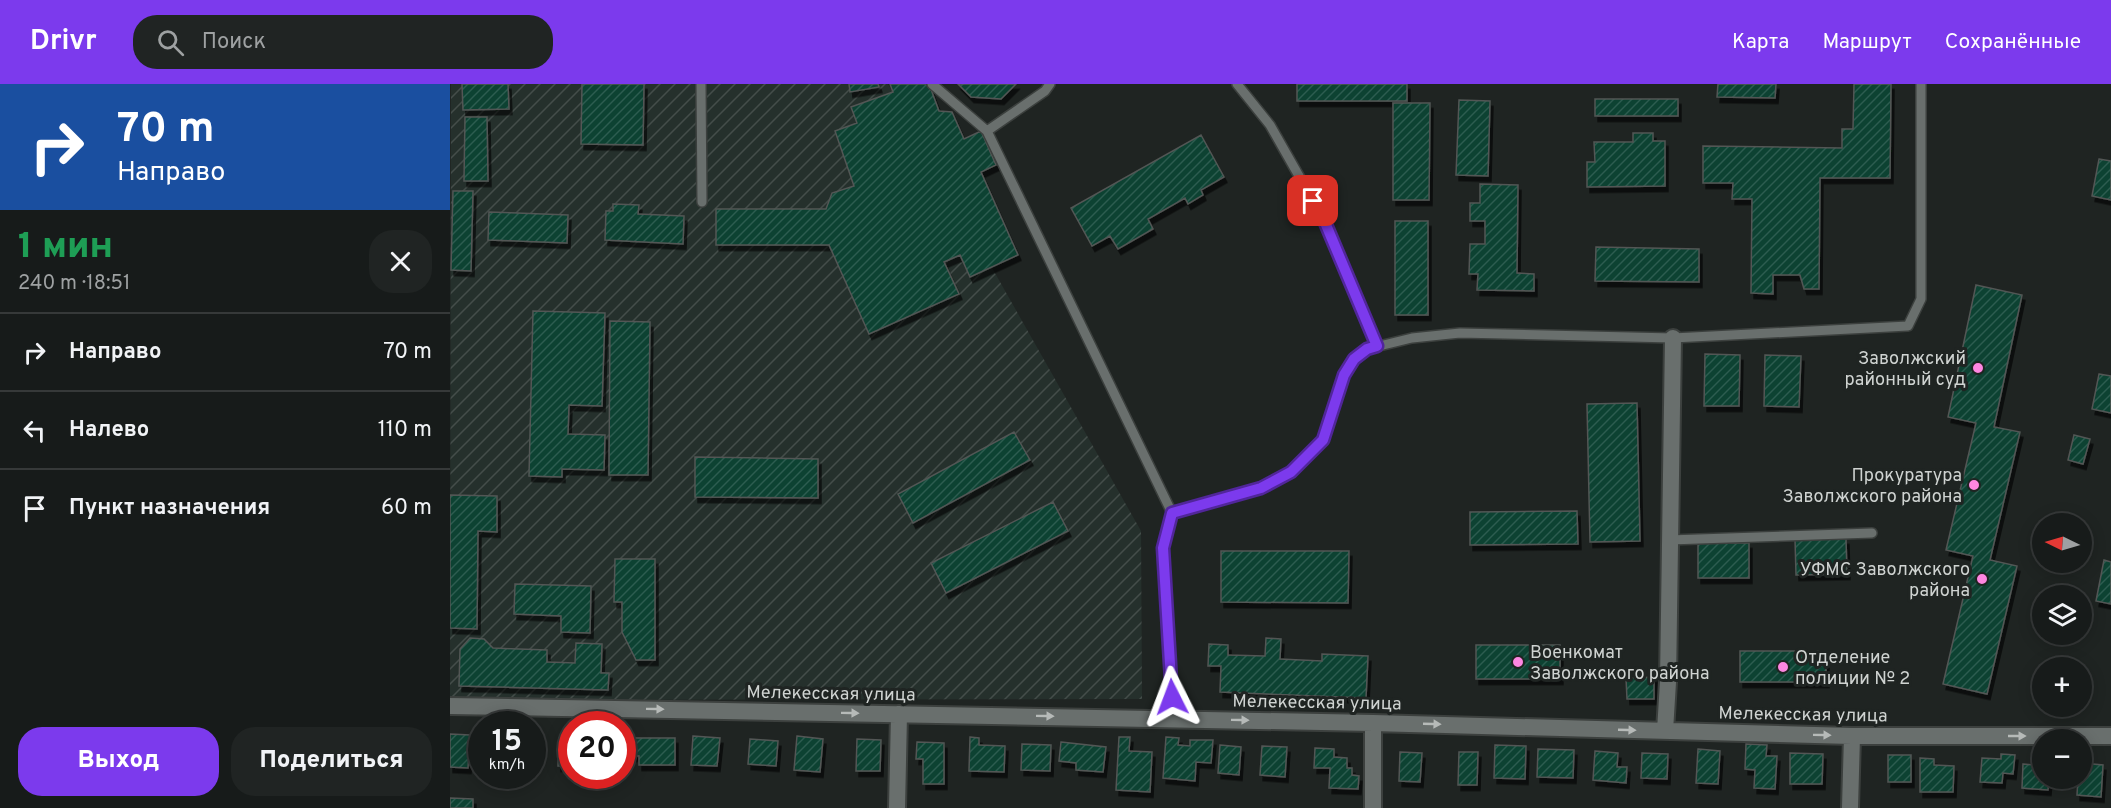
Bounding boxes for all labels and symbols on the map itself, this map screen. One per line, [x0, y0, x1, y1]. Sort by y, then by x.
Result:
pin [1287, 175, 1338, 226]
place label: Заволжский районный суд [1845, 348, 1966, 392]
marker: Заволжский районный суд [1971, 361, 1985, 375]
place label: Прокуратура Заволжского района [1782, 465, 1962, 509]
marker: Прокуратура Заволжского района [1967, 478, 1981, 492]
north arrow [2032, 513, 2092, 573]
place label: УФМС Заволжского района [1800, 559, 1970, 603]
marker: УФМС Заволжского района [1975, 572, 1989, 586]
place label: Военкомат Заволжского района [1530, 642, 1710, 686]
place label: Отделение полиции № 2 [1795, 647, 1910, 691]
marker: Военкомат Заволжского района [1511, 655, 1525, 669]
marker: Отделение полиции № 2 [1776, 660, 1790, 674]
position arrow [1140, 665, 1204, 729]
street label: Мелекесская улица [746, 682, 916, 707]
street label: Мелекесская улица [1232, 691, 1402, 716]
street label: Мелекесская улица [1718, 703, 1888, 728]
one-way arrow [646, 705, 665, 714]
one-way arrow [841, 708, 860, 718]
speed limit sign: 20 [558, 711, 636, 789]
one-way arrow [1036, 711, 1055, 721]
one-way arrow [1231, 715, 1250, 725]
one-way arrow [1422, 720, 1441, 729]
one-way arrow [1617, 725, 1636, 735]
one-way arrow [1812, 730, 1831, 740]
one-way arrow [2007, 731, 2026, 741]

